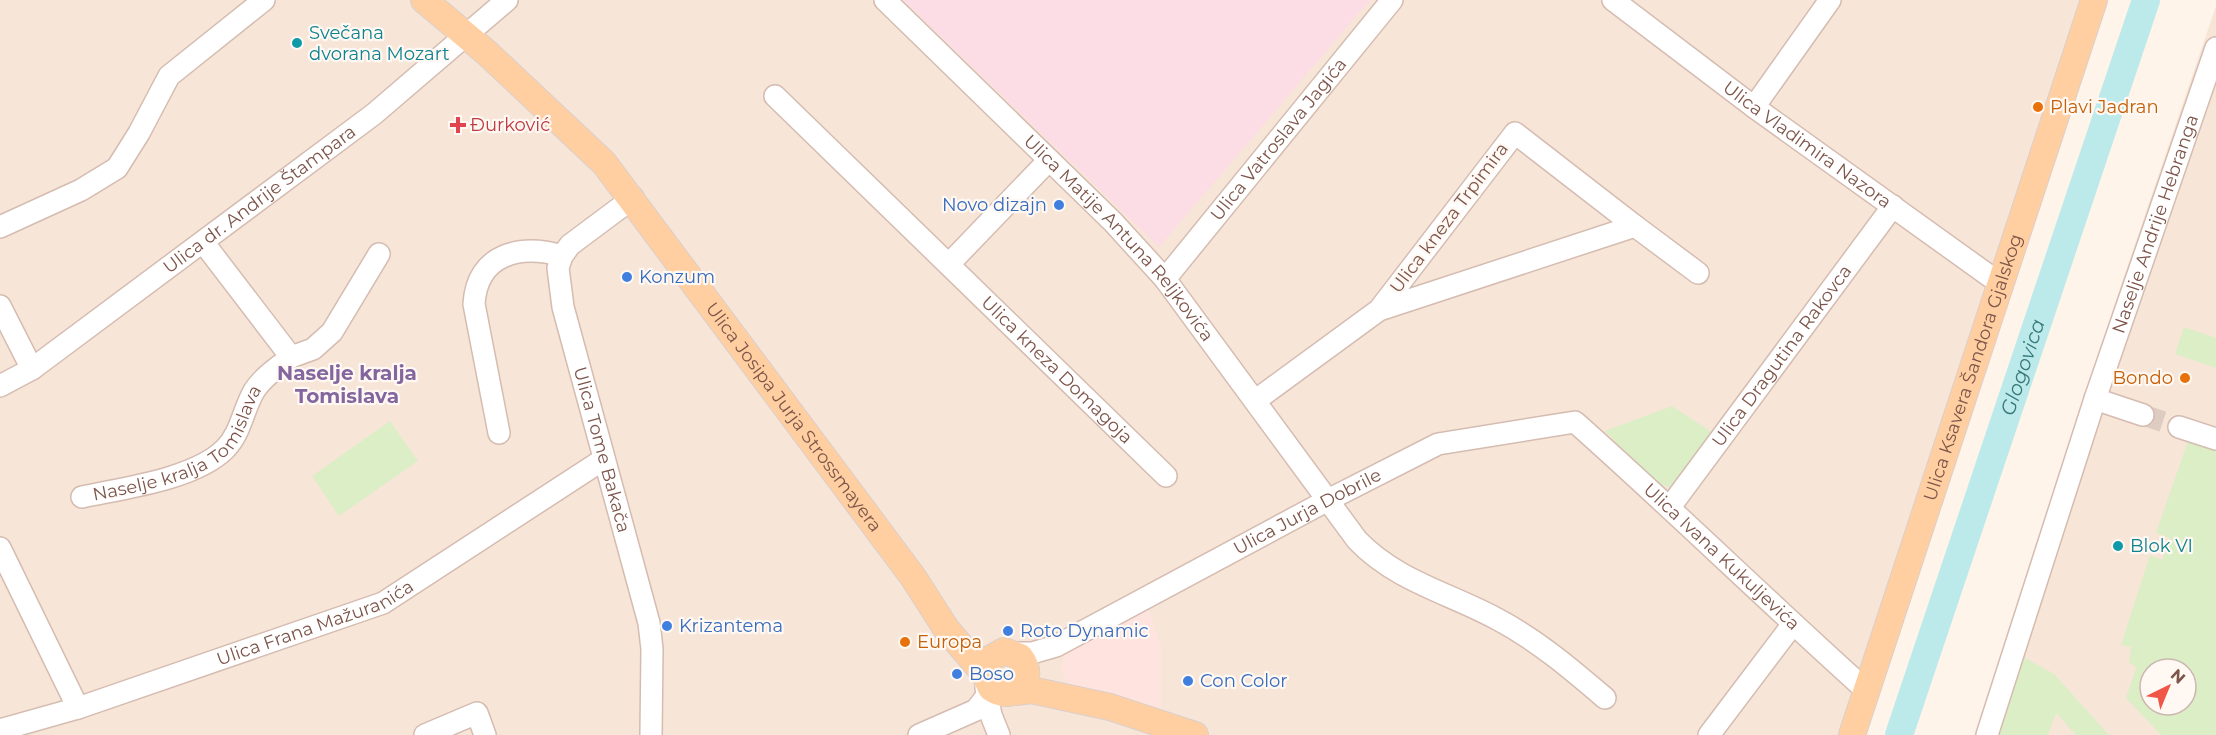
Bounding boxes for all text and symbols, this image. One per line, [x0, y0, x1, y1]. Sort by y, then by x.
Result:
place label: Svečana dvorana Mozart [309, 22, 450, 65]
marker: Svečana dvorana Mozart [290, 36, 304, 50]
street label: Ulica Vatroslava Jagića [1206, 53, 1351, 225]
street label: Ulica Vladimira Nazora [1718, 76, 1896, 213]
place label: Plavi Jadran [2050, 96, 2159, 118]
marker: Plavi Jadran [2031, 100, 2045, 114]
street label: Naselje Andrije Hebranga [2107, 112, 2203, 336]
place label: Đurković [470, 114, 550, 136]
marker: Đurković [451, 118, 465, 132]
street label: Ulica dr. Andrije Štampara [159, 120, 360, 278]
street label: Ulica Matije Antuna Reljkovića [1019, 130, 1218, 346]
street label: Ulica kneza Trpimira [1385, 138, 1513, 298]
place label: Novo dizajn [942, 194, 1047, 216]
marker: Novo dizajn [1052, 198, 1066, 212]
street label: Ulica Ksavera Šandora Gjalskog [1919, 231, 2027, 504]
street label: Ulica Dragutina Rakovca [1707, 261, 1856, 451]
place label: Konzum [639, 266, 715, 288]
marker: Konzum [620, 270, 634, 284]
street label: Ulica kneza Domagoja [977, 291, 1137, 448]
street label: Ulica Josipa Jurja Strossmayera [701, 298, 886, 536]
water label: Glogovica [1995, 316, 2050, 419]
district label: Naselje kralja Tomislava [277, 361, 417, 408]
street label: Ulica Tome Bakača [569, 364, 635, 535]
place label: Bondo [2112, 367, 2173, 389]
marker: Bondo [2178, 371, 2192, 385]
street label: Naselje kralja Tomislava [91, 381, 266, 506]
street label: Ulica Jurja Dobrile [1230, 464, 1385, 560]
street label: Ulica Ivana Kukuljevića [1639, 479, 1804, 635]
place label: Blok VI [2130, 535, 2193, 557]
marker: Blok VI [2111, 539, 2125, 553]
street label: Ulica Frana Mažuranića [214, 575, 418, 670]
place label: Krizantema [679, 615, 783, 637]
marker: Krizantema [660, 619, 674, 633]
place label: Roto Dynamic [1020, 620, 1149, 642]
marker: Roto Dynamic [1001, 624, 1015, 638]
place label: Europa [917, 631, 982, 653]
marker: Europa [898, 635, 912, 649]
north arrow [2138, 657, 2198, 717]
place label: Boso [969, 663, 1014, 685]
text: N [2167, 665, 2189, 688]
marker: Boso [950, 667, 964, 681]
place label: Con Color [1200, 670, 1288, 692]
marker: Con Color [1181, 674, 1195, 688]

